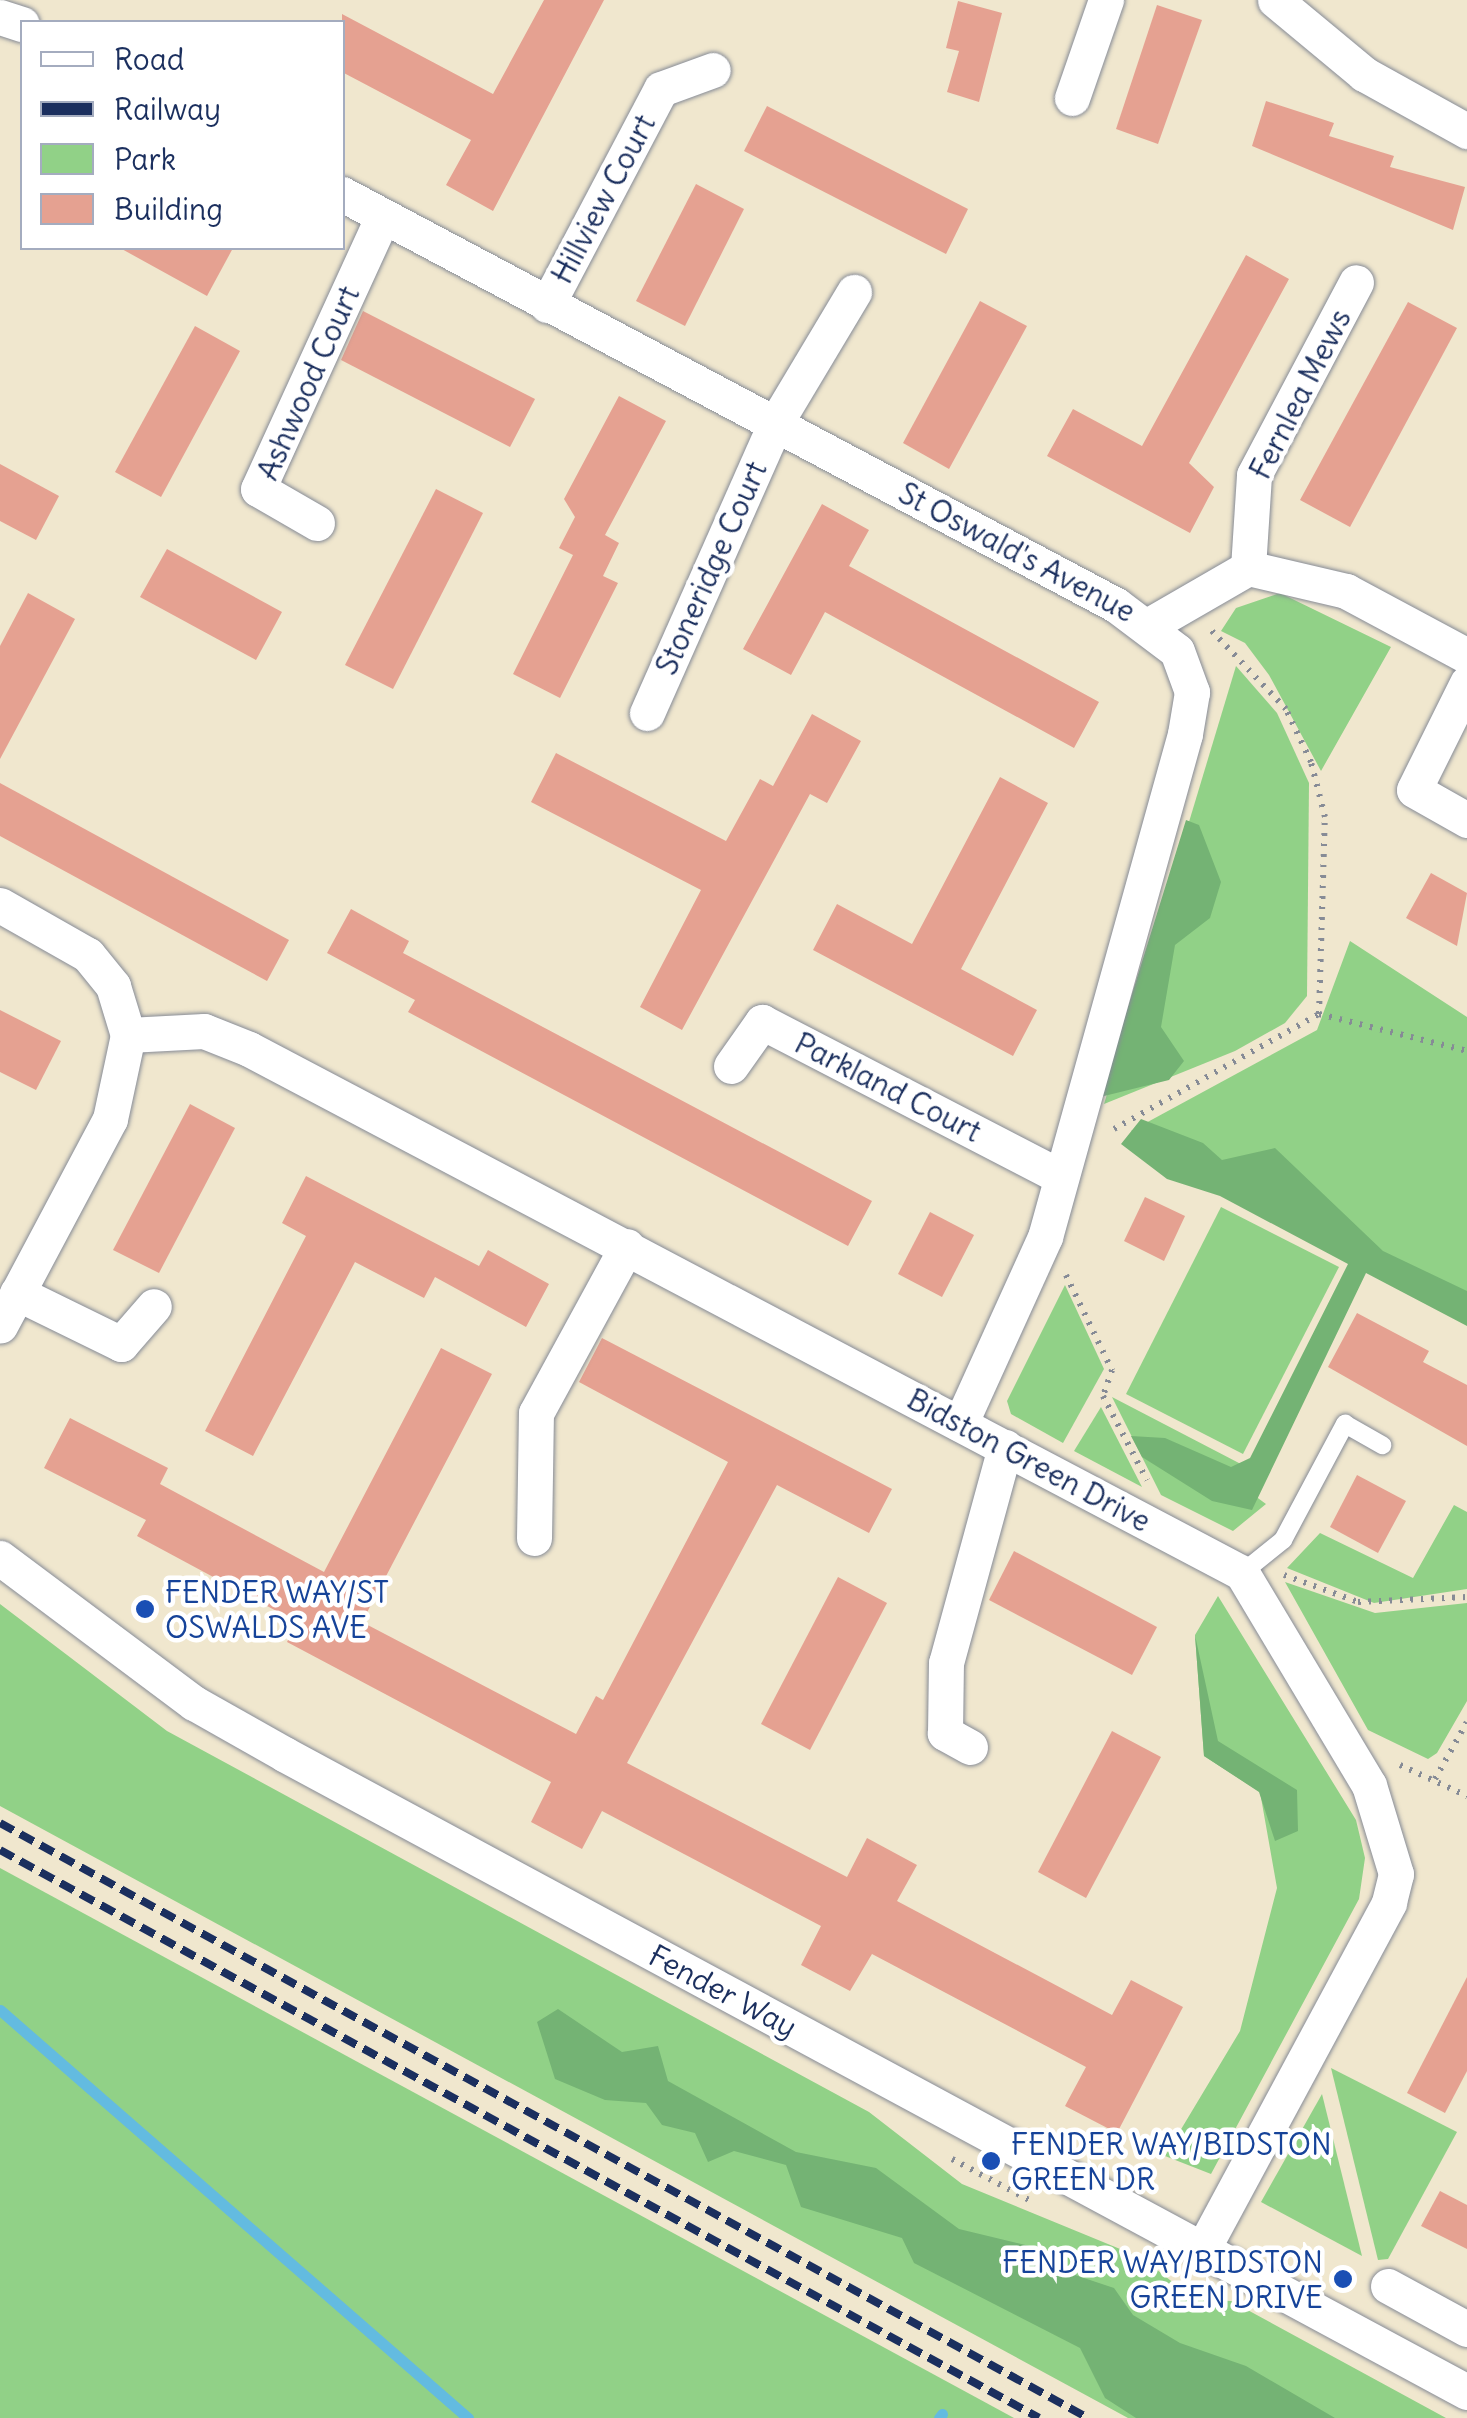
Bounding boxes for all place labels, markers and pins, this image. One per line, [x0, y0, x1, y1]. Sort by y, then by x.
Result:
place label: FENDER WAY/ST OSWALDS AVE [165, 1574, 389, 1644]
marker: FENDER WAY/ST OSWALDS AVE [134, 1598, 156, 1620]
place label: FENDER WAY/BIDSTON GREEN DR [1011, 2126, 1332, 2196]
marker: FENDER WAY/BIDSTON GREEN DR [980, 2150, 1002, 2172]
place label: FENDER WAY/BIDSTON GREEN DRIVE [1002, 2244, 1323, 2314]
marker: FENDER WAY/BIDSTON GREEN DRIVE [1332, 2268, 1354, 2290]

